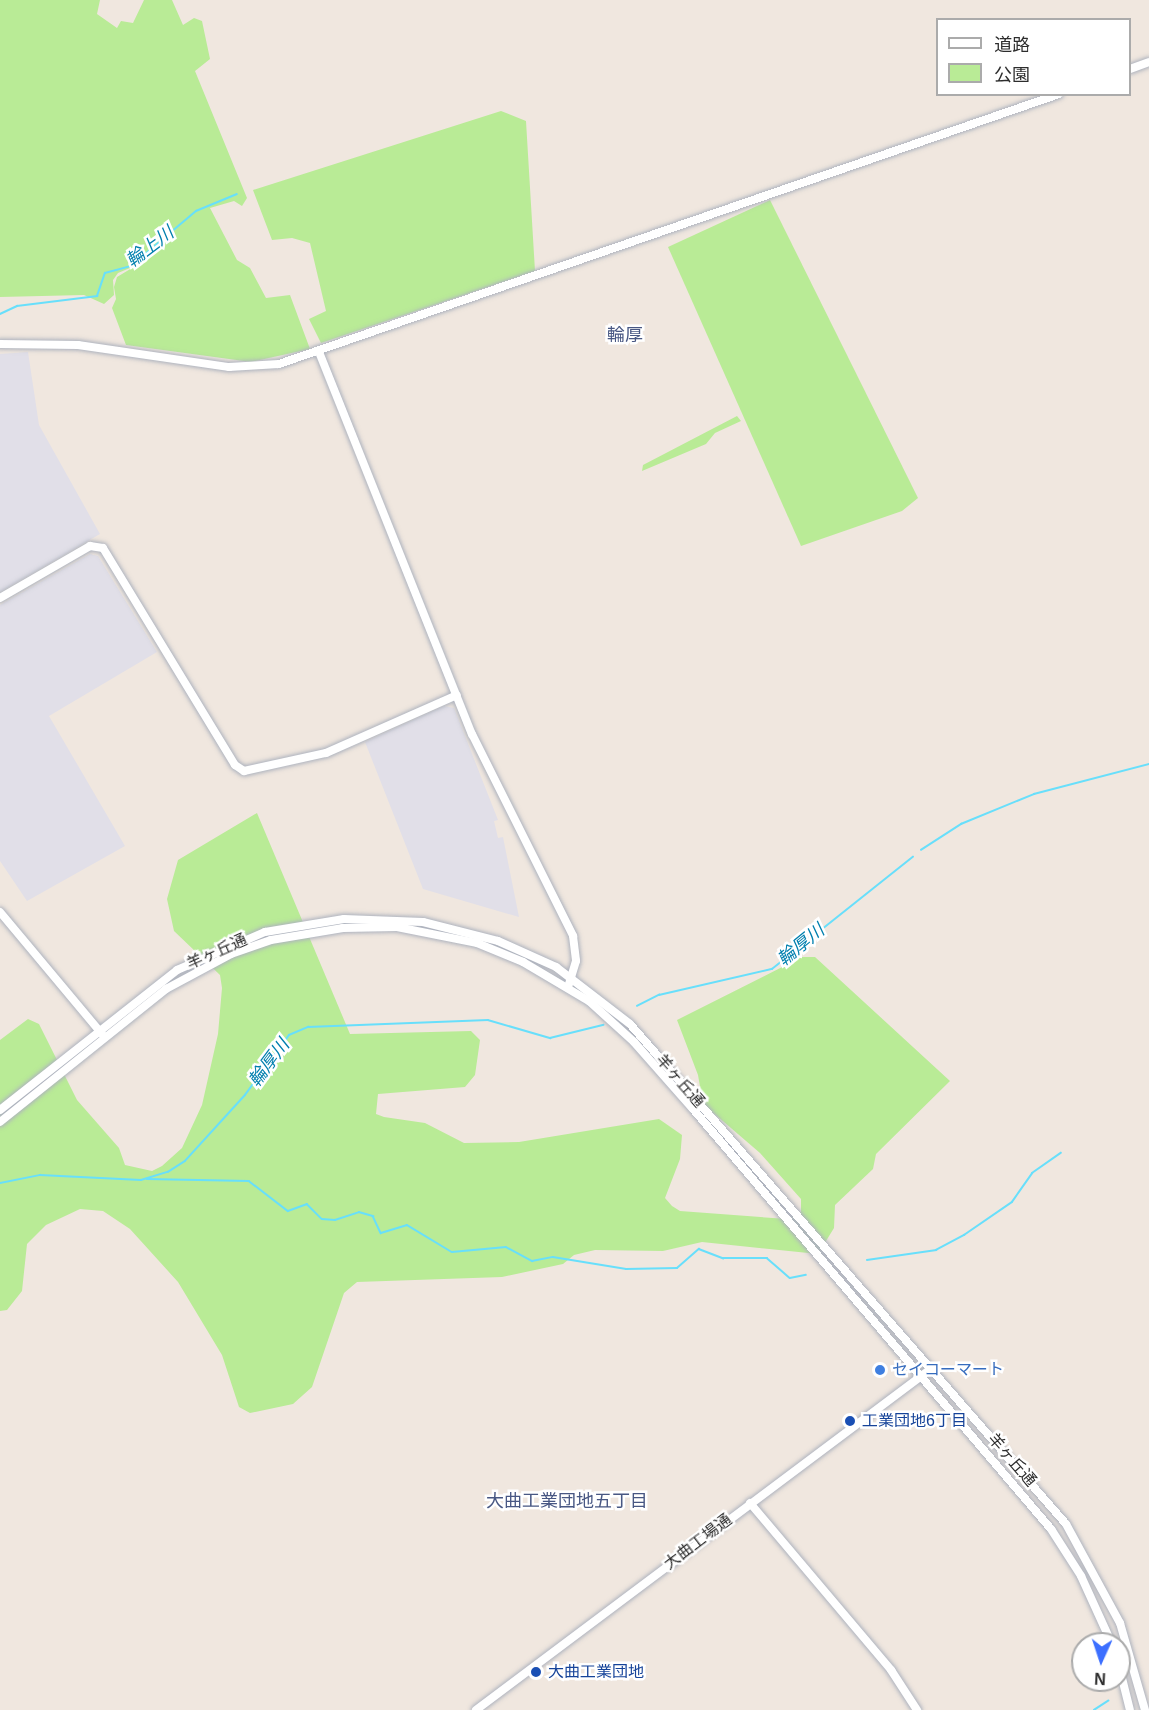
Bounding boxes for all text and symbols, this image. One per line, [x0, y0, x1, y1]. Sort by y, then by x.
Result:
legend [936, 18, 1131, 96]
text: 道路 [994, 35, 1030, 55]
text: 公園 [994, 65, 1030, 85]
water label: 輪上川 [122, 222, 178, 272]
district label: 輪厚 [607, 324, 643, 346]
water label: 輪厚川 [773, 920, 829, 970]
street label: 羊ヶ丘通 [184, 930, 250, 974]
water label: 輪厚川 [244, 1035, 294, 1091]
street label: 羊ヶ丘通 [652, 1051, 708, 1111]
place label: セイコーマート [892, 1360, 1004, 1380]
marker: セイコーマート [873, 1363, 887, 1377]
place label: 工業団地6丁目 [862, 1411, 967, 1431]
marker: 工業団地6丁目 [843, 1414, 857, 1428]
street label: 羊ヶ丘通 [984, 1430, 1040, 1490]
district label: 大曲工業団地五丁目 [486, 1490, 648, 1512]
street label: 大曲工場通 [660, 1510, 736, 1574]
north arrow [1071, 1632, 1131, 1692]
place label: 大曲工業団地 [548, 1662, 644, 1682]
marker: 大曲工業団地 [529, 1665, 543, 1679]
text: N [1094, 1670, 1106, 1687]

